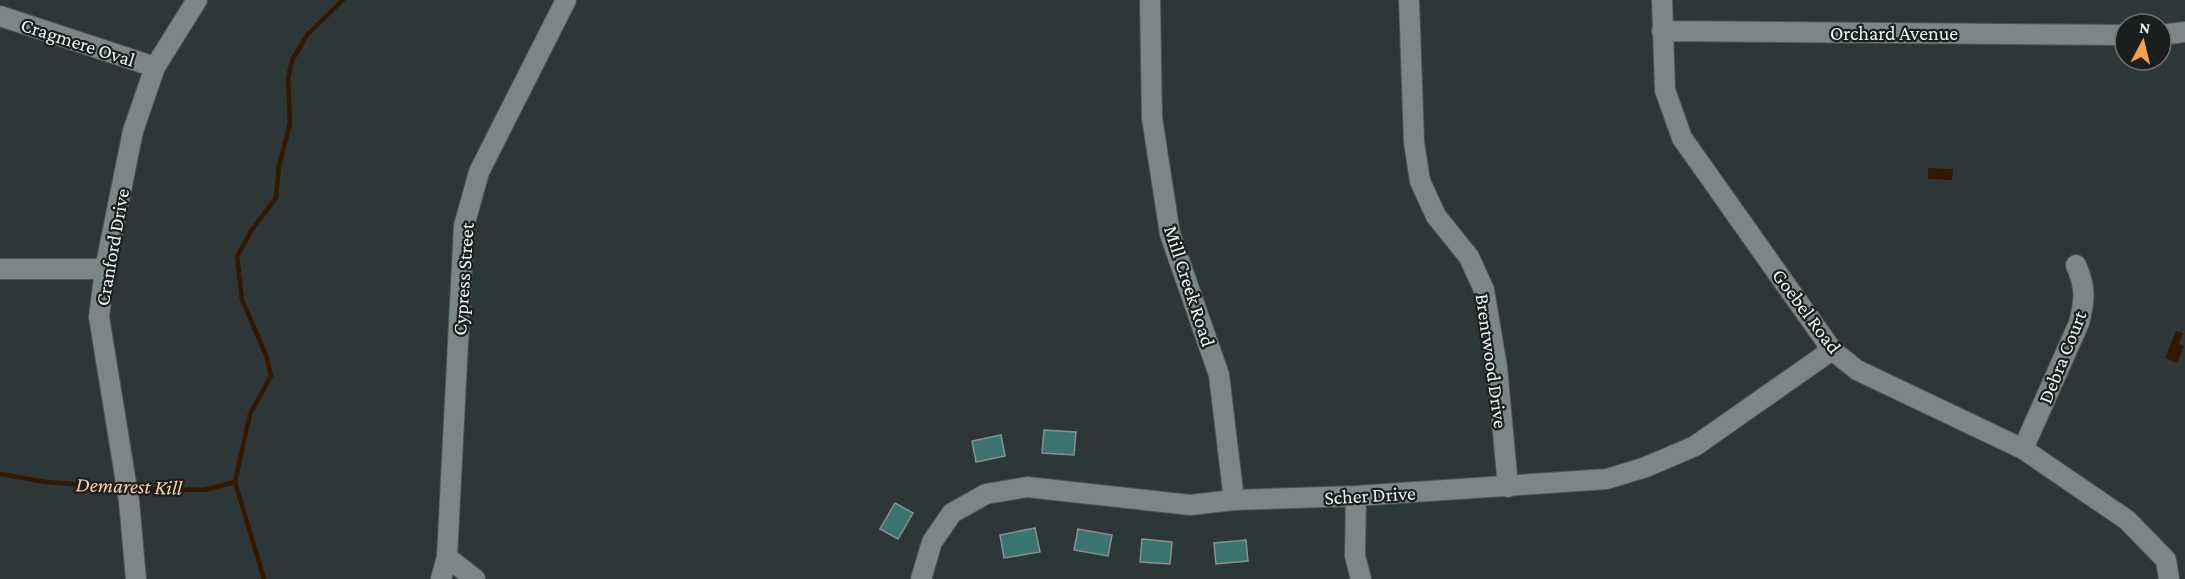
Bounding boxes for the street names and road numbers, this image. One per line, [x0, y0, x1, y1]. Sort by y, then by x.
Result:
street label: Cragmere Oval [18, 13, 138, 72]
street label: Orchard Avenue [1830, 22, 1958, 44]
street label: Cranford Drive [91, 186, 133, 307]
street label: Cypress Street [448, 221, 479, 336]
street label: Mill Creek Road [1160, 223, 1220, 350]
street label: Goebel Road [1768, 264, 1846, 358]
street label: Brentwood Drive [1472, 292, 1512, 430]
street label: Debra Court [2033, 307, 2091, 407]
street label: Scher Drive [1324, 482, 1416, 508]

